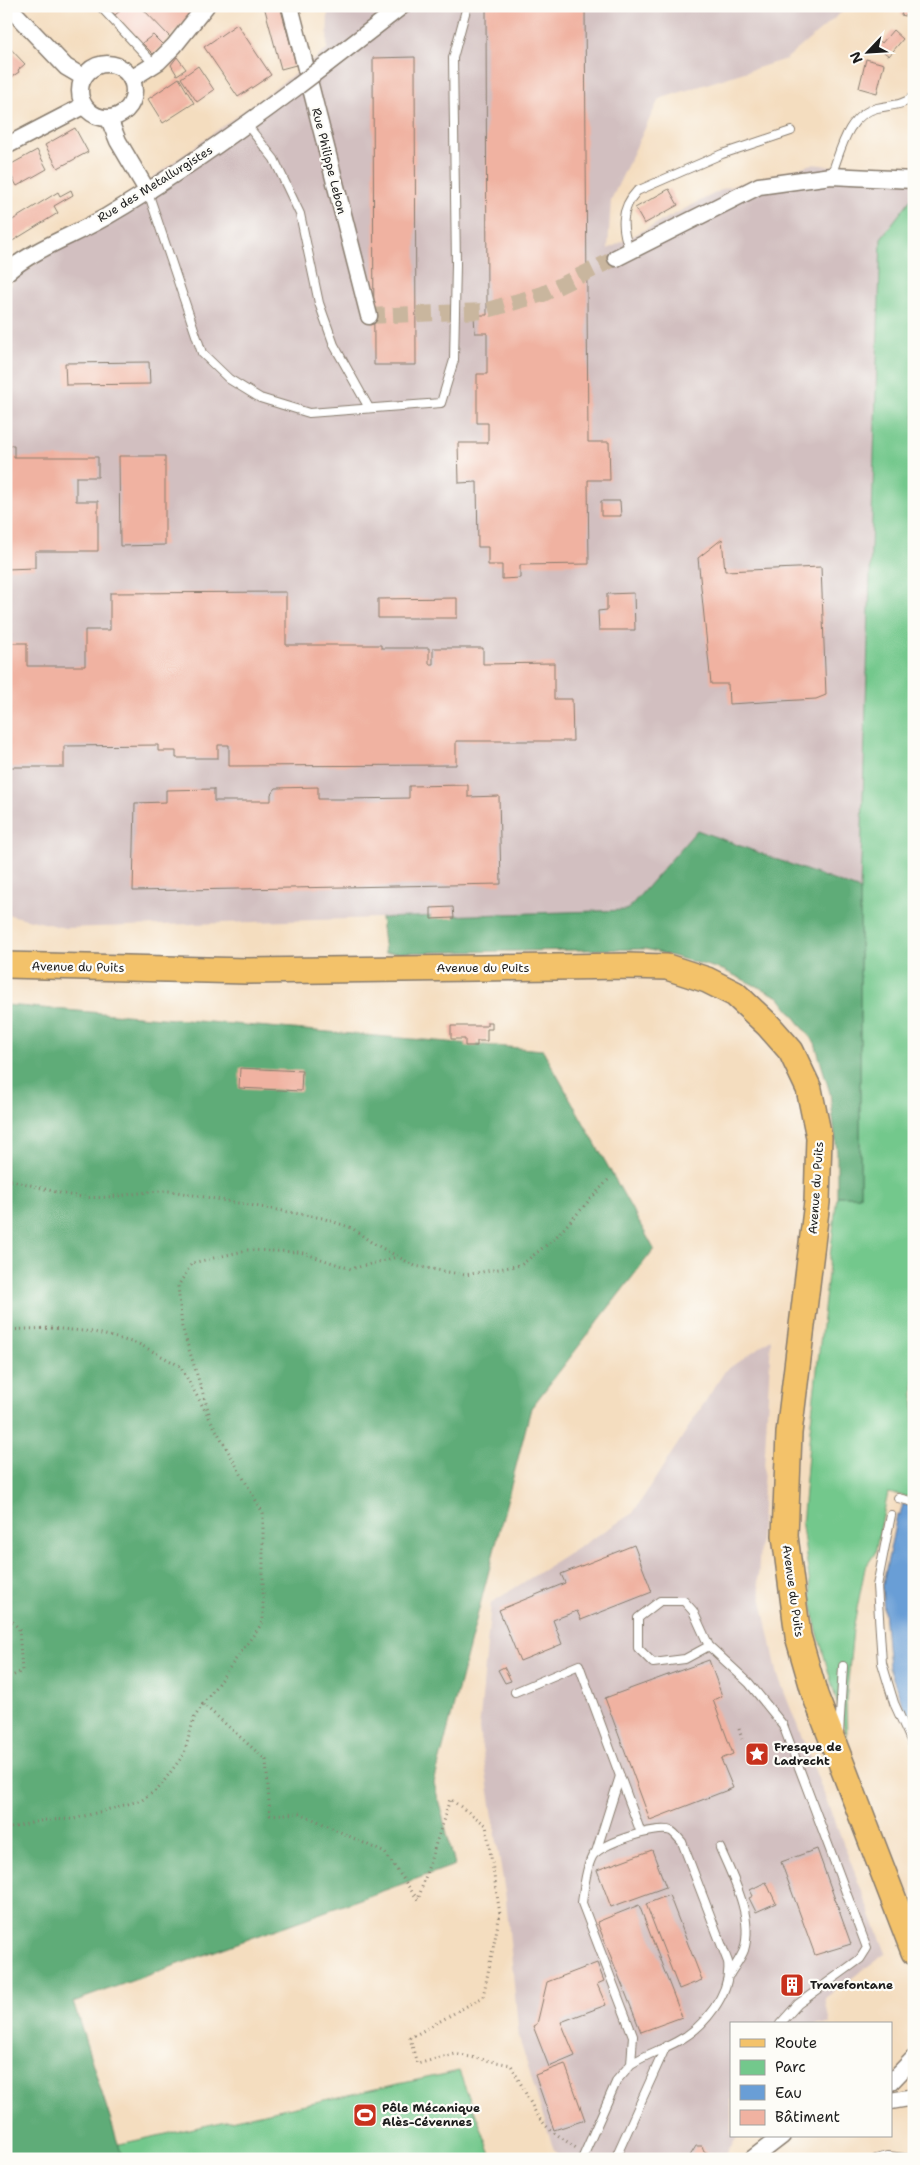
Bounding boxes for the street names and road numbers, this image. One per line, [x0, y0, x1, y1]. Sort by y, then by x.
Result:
street label: Rue Philippe Lebon [308, 106, 350, 216]
street label: Rue des Metallurgistes [94, 142, 216, 226]
street label: Avenue du Puits [31, 958, 125, 976]
street label: Avenue du Puits [437, 960, 530, 976]
street label: Avenue du Puits [805, 1141, 827, 1235]
street label: Avenue du Puits [779, 1544, 807, 1638]

